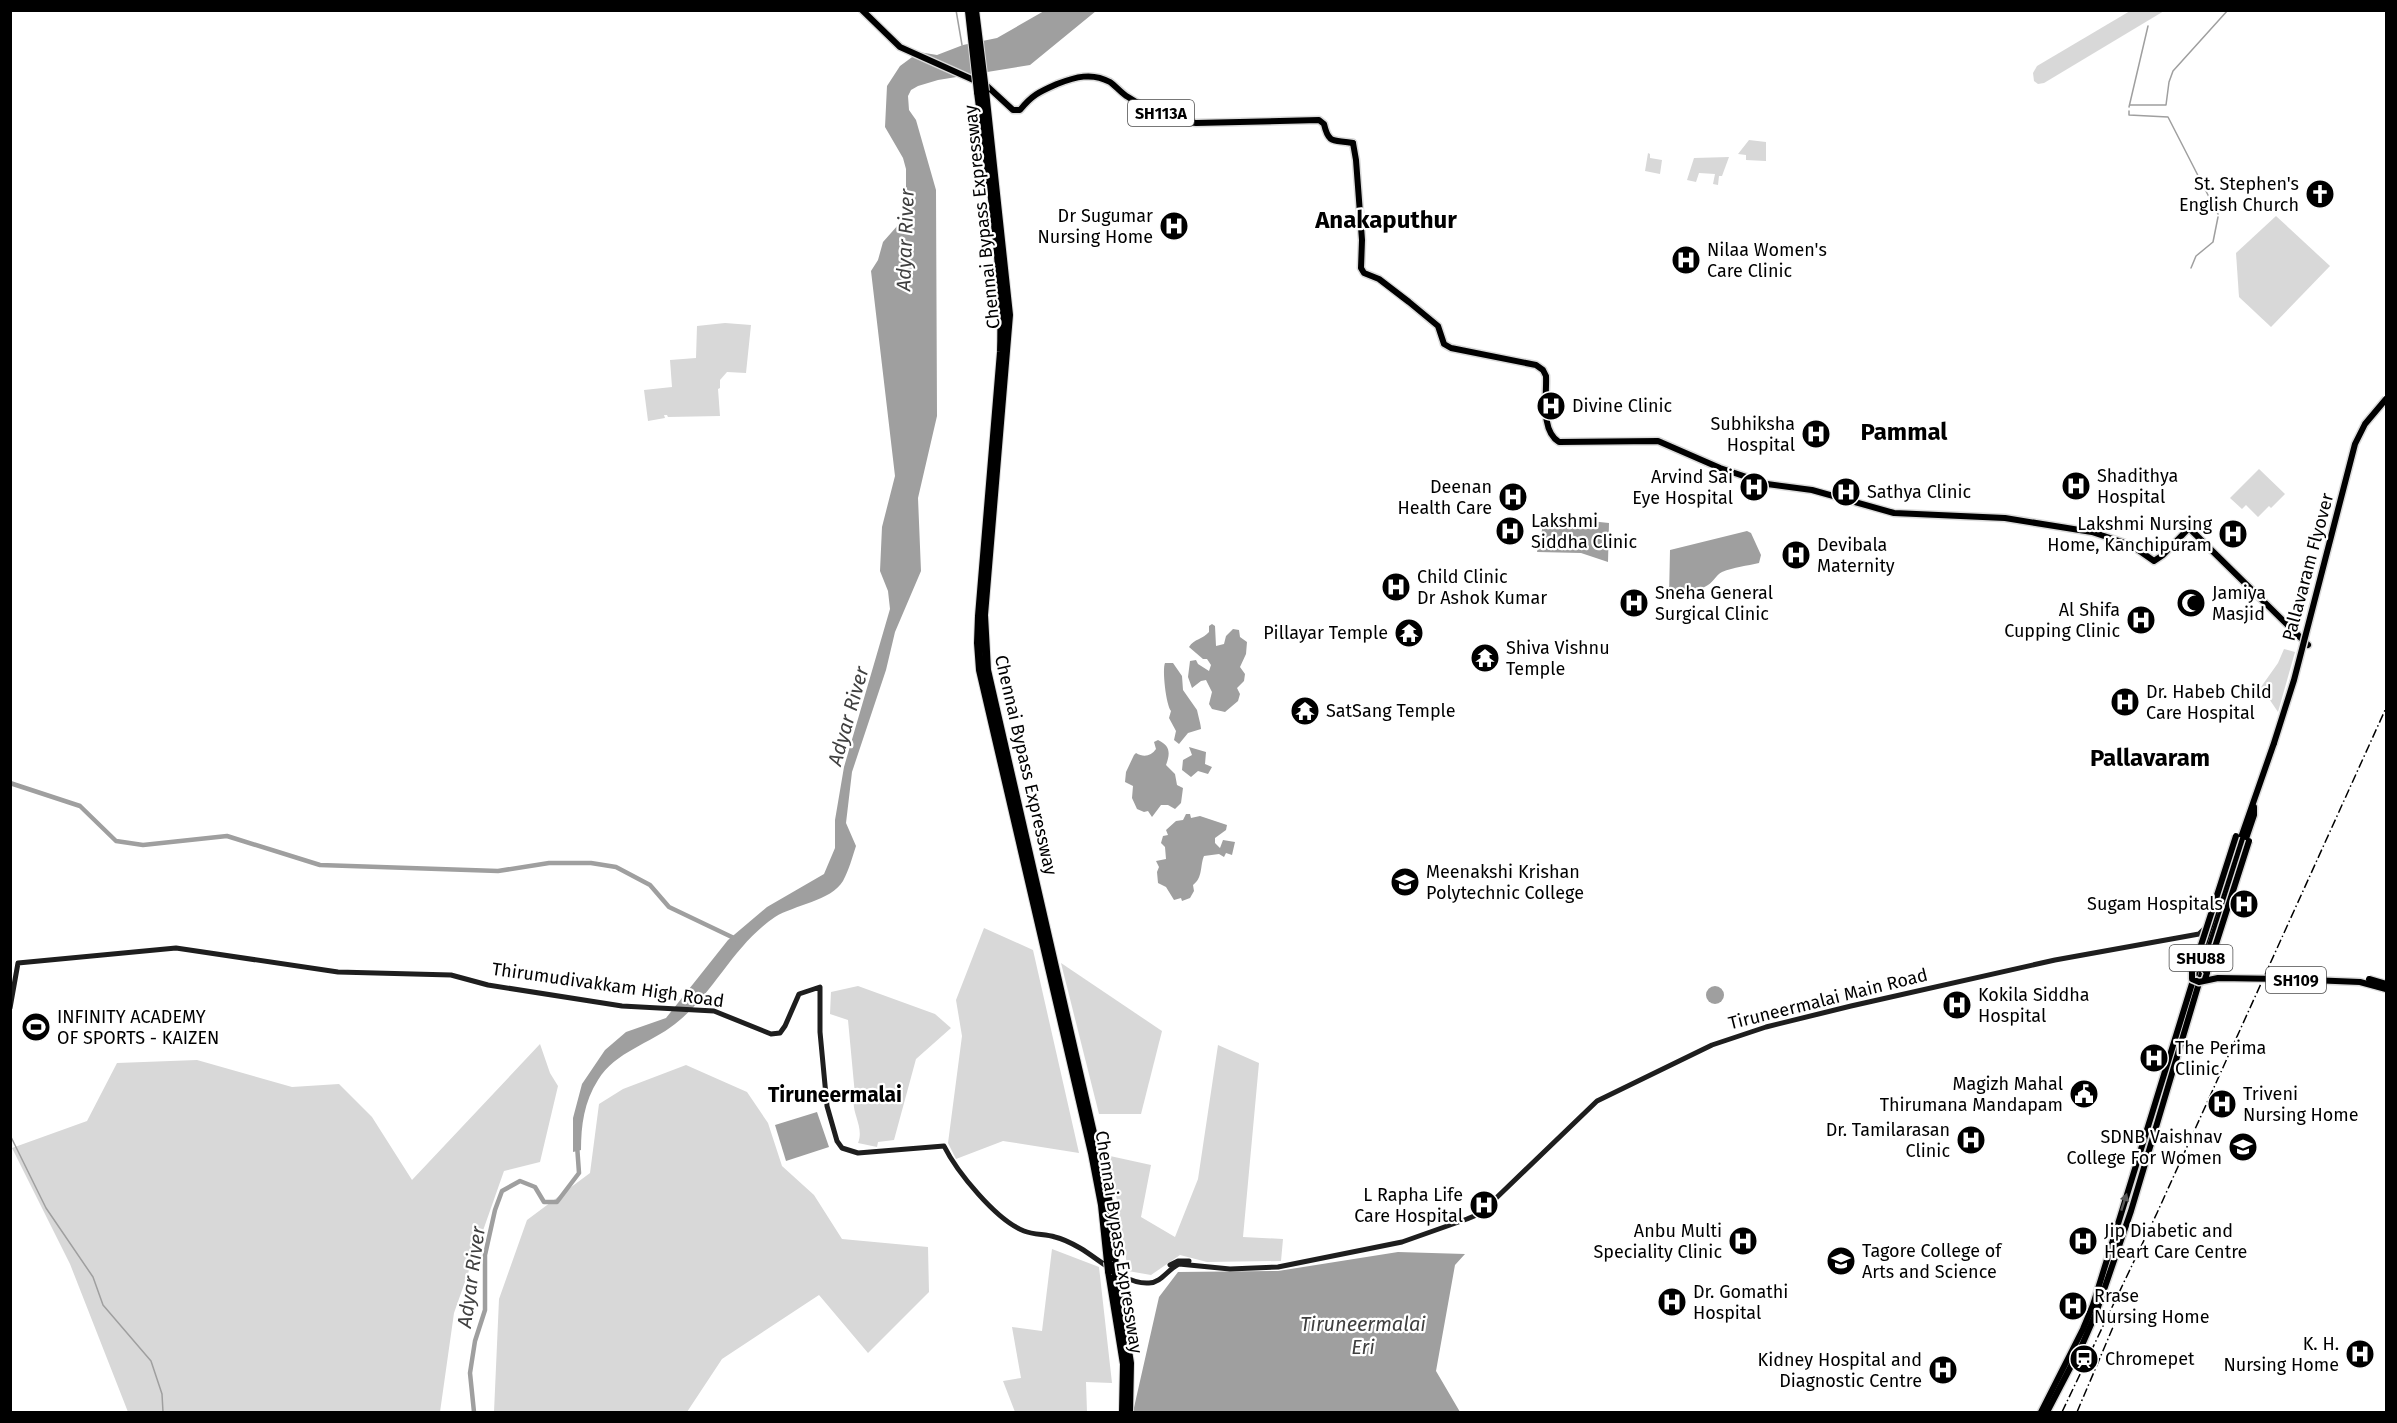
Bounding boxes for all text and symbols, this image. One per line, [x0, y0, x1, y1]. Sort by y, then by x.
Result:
road number: SH113A [1128, 100, 1194, 126]
street label: Chennai Bypass Expressway [959, 104, 1005, 330]
place label: St. Stephen's English Church [2179, 173, 2299, 216]
church icon: St. Stephen's English Church [2304, 178, 2336, 210]
water label: Adyar River [891, 187, 919, 292]
place label: Dr Sugumar Nursing Home [1037, 205, 1153, 248]
district label: Anakaputhur [1314, 206, 1457, 234]
hospital icon: Dr Sugumar Nursing Home [1158, 210, 1190, 242]
place label: Nilaa Women's Care Clinic [1707, 239, 1827, 282]
hospital icon: Nilaa Women's Care Clinic [1670, 244, 1702, 276]
hospital icon: Divine Clinic [1535, 390, 1567, 422]
place label: Divine Clinic [1572, 395, 1673, 417]
place label: Subhiksha Hospital [1711, 413, 1795, 456]
hospital icon: Subhiksha Hospital [1800, 418, 1832, 450]
district label: Pammal [1861, 418, 1948, 446]
place label: Shadithya Hospital [2097, 465, 2178, 508]
place label: Arvind Sai Eye Hospital [1632, 466, 1733, 509]
hospital icon: Shadithya Hospital [2060, 470, 2092, 502]
hospital icon: Arvind Sai Eye Hospital [1738, 471, 1770, 503]
place label: Deenan Health Care [1398, 476, 1492, 519]
hospital icon: Sathya Clinic [1830, 476, 1862, 508]
hospital icon: Deenan Health Care [1497, 481, 1529, 513]
place label: Sathya Clinic [1867, 481, 1972, 503]
street label: Pallavaram Flyover [2278, 491, 2338, 643]
place label: Lakshmi Siddha Clinic [1531, 510, 1637, 553]
place label: Lakshmi Nursing Home, Kanchipuram [2047, 513, 2213, 556]
hospital icon: Lakshmi Siddha Clinic [1494, 515, 1526, 547]
hospital icon: Lakshmi Nursing Home, Kanchipuram [2217, 518, 2249, 550]
place label: Devibala Maternity [1817, 534, 1895, 577]
hospital icon: Devibala Maternity [1780, 539, 1812, 571]
place label: Child Clinic Dr Ashok Kumar [1417, 566, 1547, 609]
hospital icon: Child Clinic Dr Ashok Kumar [1380, 571, 1412, 603]
place label: Sneha General Surgical Clinic [1655, 582, 1773, 625]
place label: Jamiya Masjid [2212, 582, 2266, 625]
hospital icon: Sneha General Surgical Clinic [1618, 587, 1650, 619]
mosque icon: Jamiya Masjid [2175, 587, 2207, 619]
place label: Al Shifa Cupping Clinic [2004, 599, 2120, 642]
hospital icon: Al Shifa Cupping Clinic [2125, 604, 2157, 636]
temple icon: Pillayar Temple [1393, 617, 1425, 649]
place label: Pillayar Temple [1263, 622, 1388, 644]
place label: Shiva Vishnu Temple [1506, 637, 1610, 680]
temple icon: Shiva Vishnu Temple [1469, 642, 1501, 674]
street label: Chennai Bypass Expressway [990, 653, 1062, 877]
water label: Adyar River [822, 662, 874, 769]
place label: Dr. Habeb Child Care Hospital [2146, 681, 2272, 724]
hospital icon: Dr. Habeb Child Care Hospital [2109, 686, 2141, 718]
temple icon: SatSang Temple [1289, 695, 1321, 727]
place label: SatSang Temple [1326, 700, 1456, 722]
district label: Pallavaram [2090, 744, 2210, 772]
place label: Meenakshi Krishan Polytechnic College [1426, 861, 1584, 904]
school or university icon: Meenakshi Krishan Polytechnic College [1389, 866, 1421, 898]
hospital icon: Sugam Hospitals [2228, 888, 2260, 920]
place label: Sugam Hospitals [2087, 893, 2223, 915]
road number: SHU88 [2170, 945, 2232, 971]
street label: Thirumudivakkam High Road [491, 958, 725, 1012]
street label: Tiruneermalai Main Road [1726, 964, 1930, 1034]
road number: SH109 [2266, 967, 2326, 993]
place label: Kokila Siddha Hospital [1978, 984, 2090, 1027]
hospital icon: Kokila Siddha Hospital [1941, 989, 1973, 1021]
place label: INFINITY ACADEMY OF SPORTS - KAIZEN [57, 1006, 219, 1049]
sports icon: INFINITY ACADEMY OF SPORTS - KAIZEN [20, 1011, 52, 1043]
place label: The Perima Clinic [2175, 1037, 2266, 1080]
hospital icon: The Perima Clinic [2138, 1042, 2170, 1074]
place label: Magizh Mahal Thirumana Mandapam [1880, 1073, 2063, 1116]
public building icon: Magizh Mahal Thirumana Mandapam [2068, 1078, 2100, 1110]
district label: Tiruneermalai [768, 1082, 902, 1108]
place label: Triveni Nursing Home [2243, 1083, 2359, 1126]
hospital icon: Triveni Nursing Home [2206, 1088, 2238, 1120]
place label: Dr. Tamilarasan Clinic [1826, 1119, 1950, 1162]
hospital icon: Dr. Tamilarasan Clinic [1955, 1124, 1987, 1156]
place label: SDNB Vaishnav College For Women [2066, 1126, 2222, 1169]
street label: Chennai Bypass Expressway [1091, 1129, 1147, 1355]
school or university icon: SDNB Vaishnav College For Women [2227, 1131, 2259, 1163]
place label: L Rapha Life Care Hospital [1354, 1184, 1463, 1227]
hospital icon: L Rapha Life Care Hospital [1468, 1189, 1500, 1221]
one-way arrow [2120, 1193, 2129, 1211]
place label: Anbu Multi Speciality Clinic [1594, 1220, 1722, 1263]
place label: Jip Diabetic and Heart Care Centre [2104, 1220, 2247, 1263]
water label: Adyar River [452, 1223, 490, 1330]
hospital icon: Anbu Multi Speciality Clinic [1727, 1225, 1759, 1257]
hospital icon: Jip Diabetic and Heart Care Centre [2067, 1225, 2099, 1257]
place label: Tagore College of Arts and Science [1862, 1240, 2003, 1283]
school or university icon: Tagore College of Arts and Science [1825, 1245, 1857, 1277]
place label: Dr. Gomathi Hospital [1693, 1281, 1788, 1324]
place label: Rrase Nursing Home [2094, 1285, 2210, 1328]
hospital icon: Dr. Gomathi Hospital [1656, 1286, 1688, 1318]
hospital icon: Rrase Nursing Home [2057, 1290, 2089, 1322]
water label: Tiruneermalai Eri [1300, 1312, 1426, 1359]
place label: K. H. Nursing Home [2223, 1333, 2339, 1376]
hospital icon: K. H. Nursing Home [2344, 1338, 2376, 1370]
station icon: Chromepet [2068, 1343, 2100, 1375]
place label: Chromepet [2105, 1348, 2195, 1370]
place label: Kidney Hospital and Diagnostic Centre [1758, 1349, 1922, 1392]
hospital icon: Kidney Hospital and Diagnostic Centre [1927, 1354, 1959, 1386]

